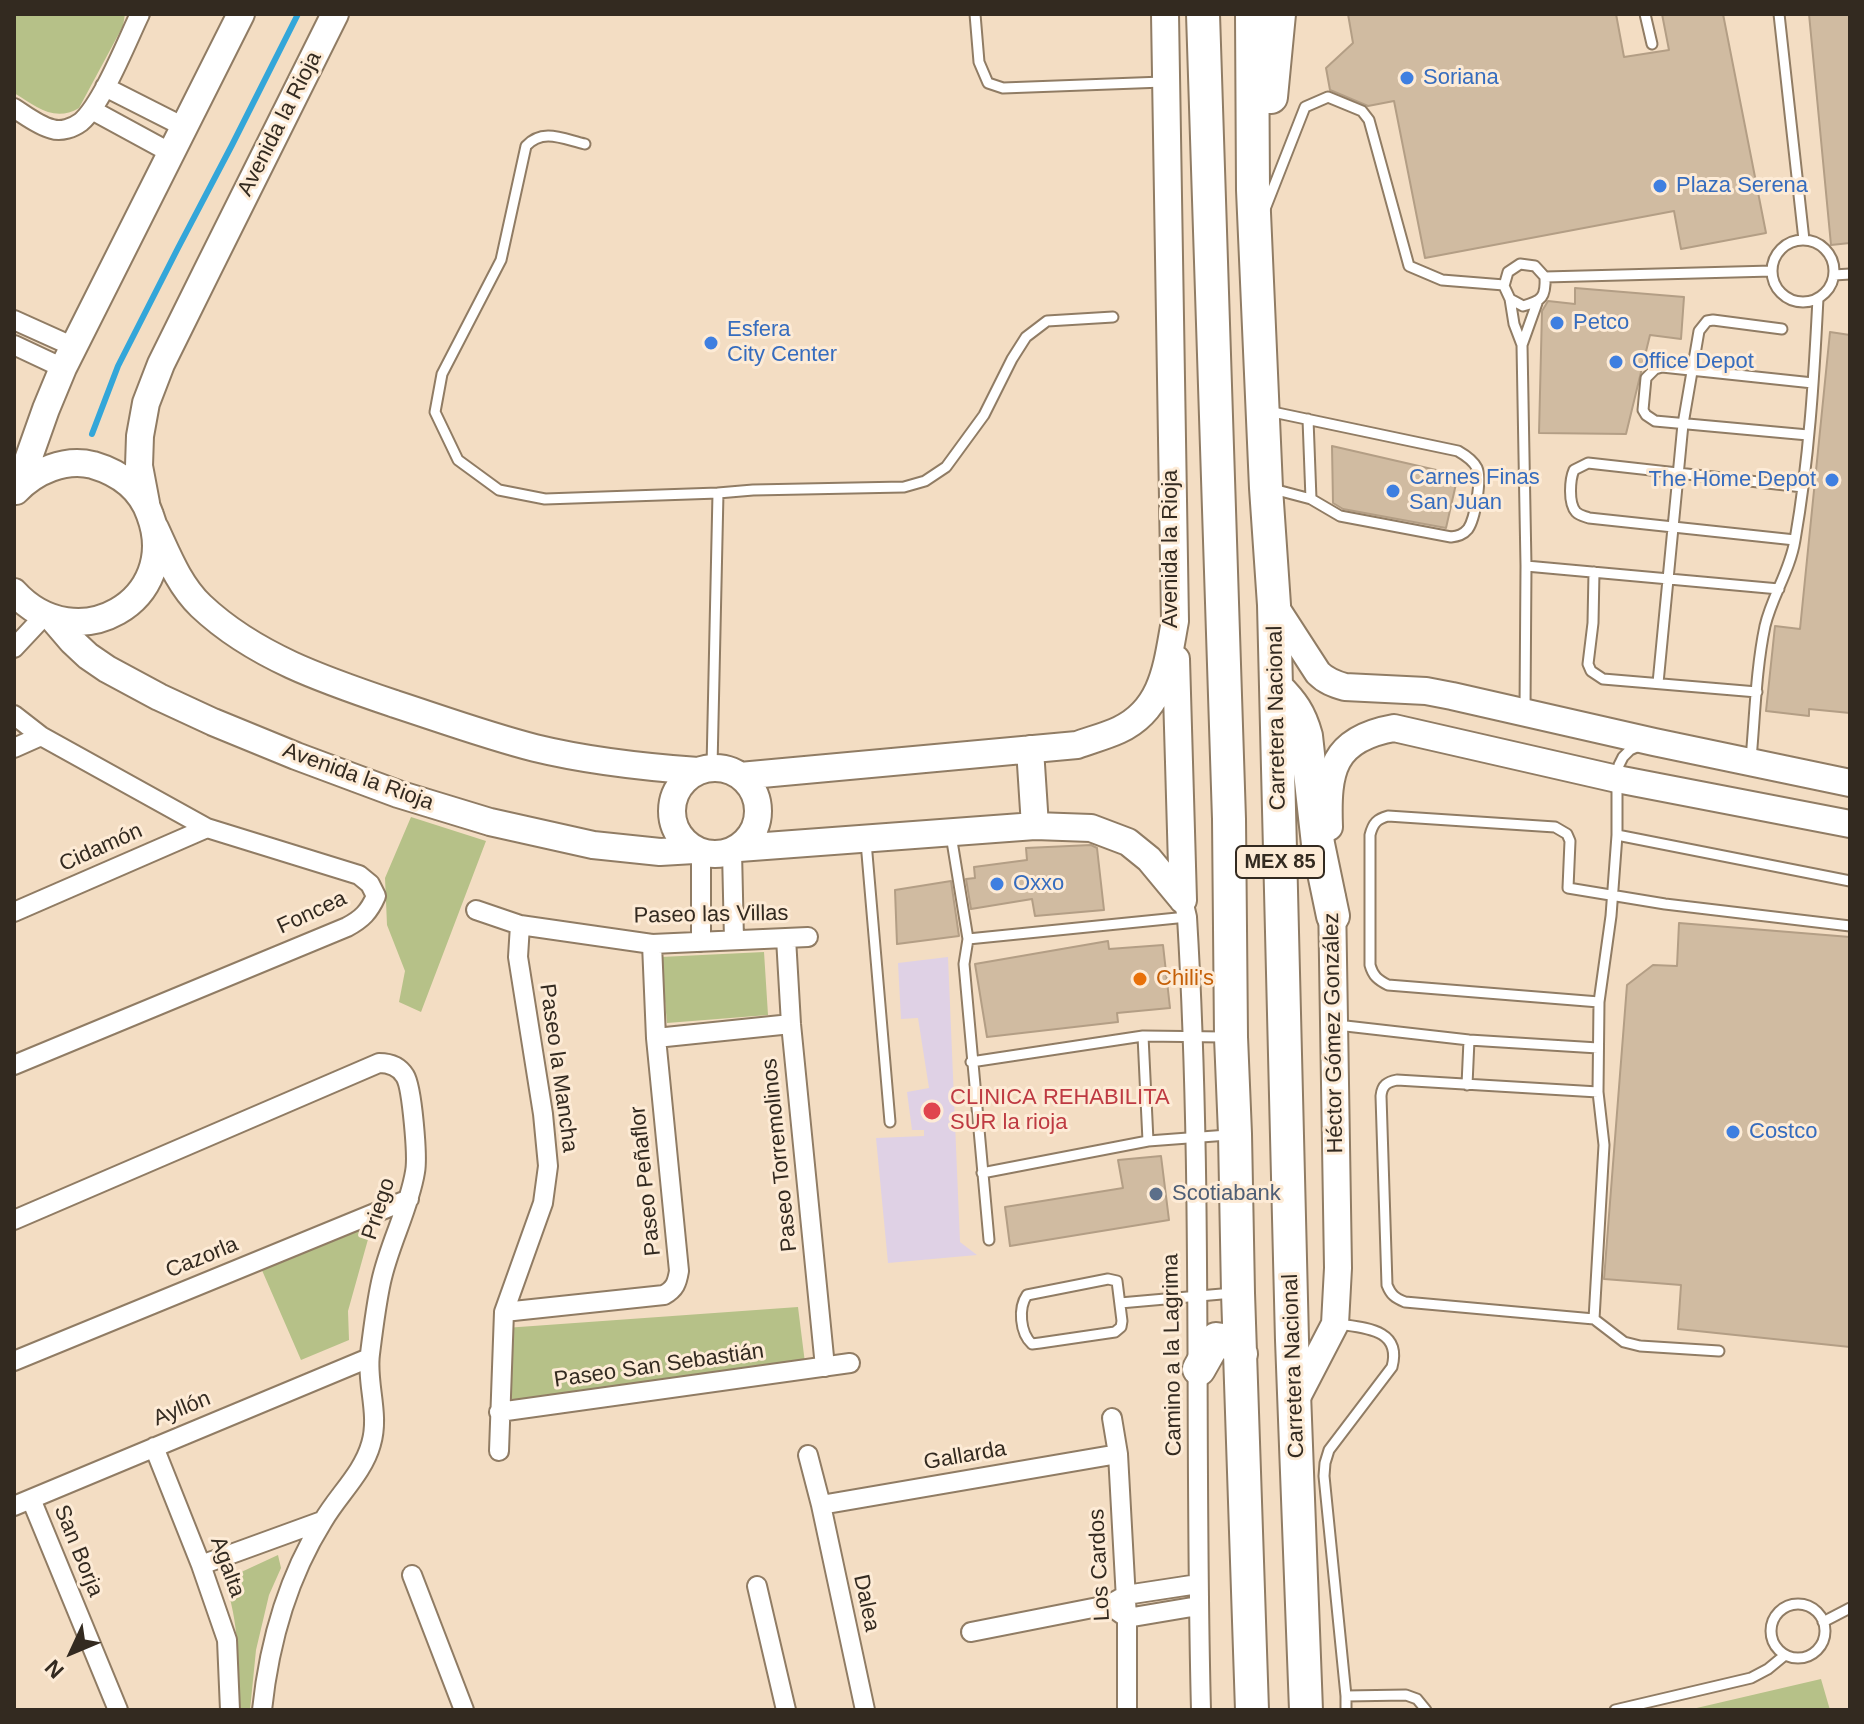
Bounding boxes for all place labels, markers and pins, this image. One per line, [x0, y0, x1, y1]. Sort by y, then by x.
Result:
place label: Soriana [1423, 65, 1499, 91]
marker: Soriana [1398, 69, 1416, 87]
place label: Plaza Serena [1676, 173, 1808, 199]
marker: Plaza Serena [1651, 177, 1669, 195]
place label: Petco [1573, 310, 1629, 336]
marker: Petco [1548, 314, 1566, 332]
place label: Esfera City Center [727, 317, 837, 368]
marker: Esfera City Center [702, 334, 720, 352]
place label: Office Depot [1632, 349, 1754, 375]
marker: Office Depot [1607, 353, 1625, 371]
place label: Carnes Finas San Juan [1409, 465, 1540, 516]
place label: The Home Depot [1648, 467, 1816, 493]
marker: The Home Depot [1823, 471, 1841, 489]
marker: Carnes Finas San Juan [1384, 482, 1402, 500]
place label: Oxxo [1013, 871, 1064, 897]
marker: Oxxo [988, 875, 1006, 893]
place label: Chili's [1156, 966, 1214, 992]
marker: Chili's [1131, 970, 1149, 988]
place label: CLINICA REHABILITA SUR la rioja [950, 1085, 1170, 1136]
marker: CLINICA REHABILITA SUR la rioja [921, 1100, 943, 1122]
place label: Costco [1749, 1119, 1817, 1145]
marker: Costco [1724, 1123, 1742, 1141]
place label: Scotiabank [1172, 1181, 1281, 1207]
marker: Scotiabank [1147, 1185, 1165, 1203]

